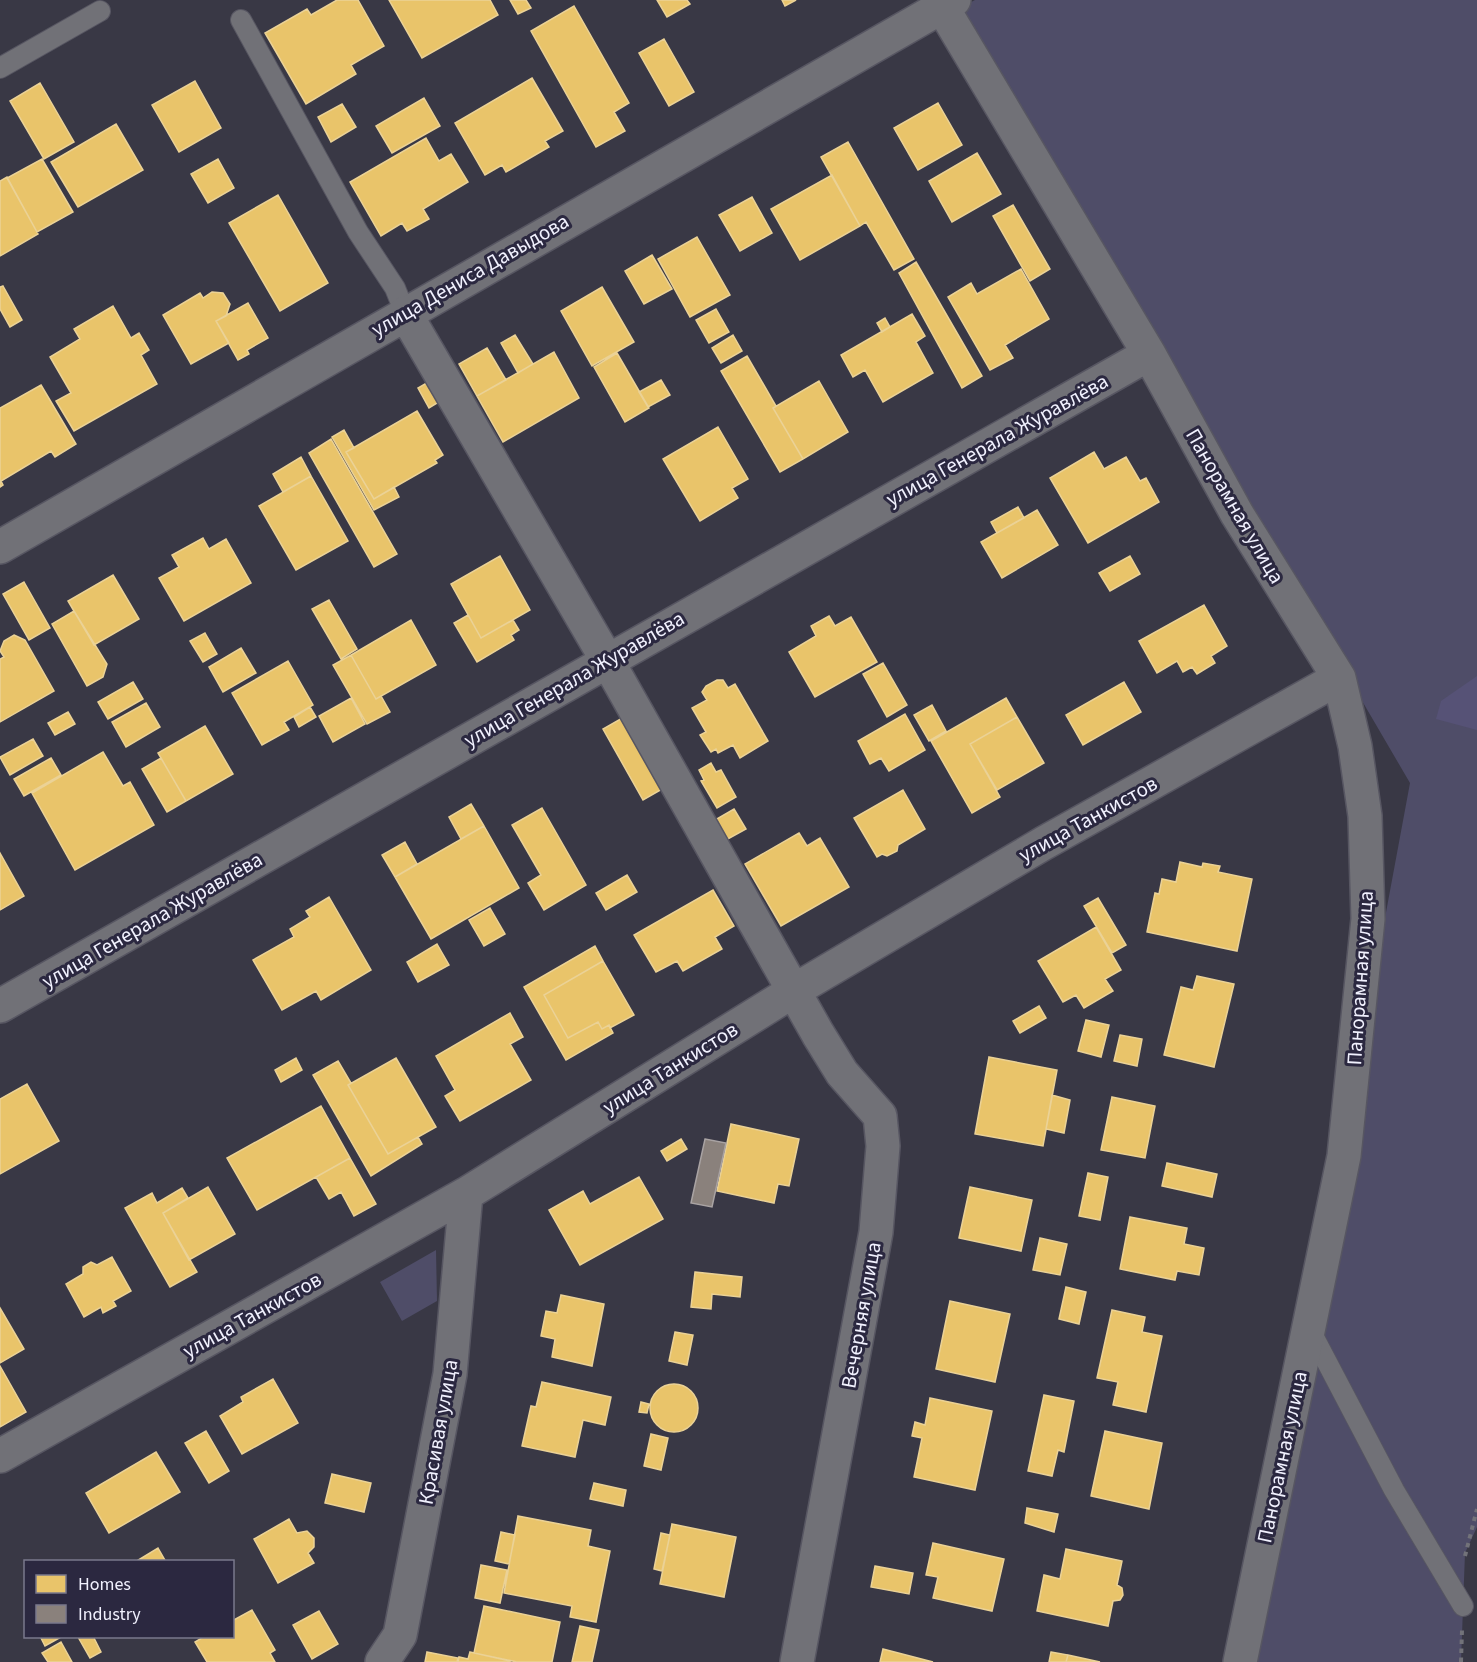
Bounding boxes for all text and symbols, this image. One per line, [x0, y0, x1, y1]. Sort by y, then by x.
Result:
street label: улица Дениса Давыдова [366, 206, 574, 344]
street label: улица Генерала Журавлёва [880, 366, 1114, 514]
street label: Панорамная улица [1178, 423, 1292, 589]
street label: улица Генерала Журавлёва [458, 603, 690, 755]
street label: улица Танкистов [1013, 768, 1163, 870]
street label: улица Генерала Журавлёва [36, 844, 268, 996]
street label: Панорамная улица [1339, 890, 1381, 1066]
street label: улица Танкистов [597, 1014, 743, 1122]
street label: Вечерняя улица [833, 1239, 889, 1391]
street label: улица Танкистов [177, 1264, 327, 1366]
street label: Красивая улица [410, 1357, 466, 1507]
street label: Панорамная улица [1249, 1368, 1315, 1546]
legend [24, 1560, 234, 1638]
text: Homes [78, 1572, 131, 1597]
text: Industry [78, 1602, 141, 1627]

